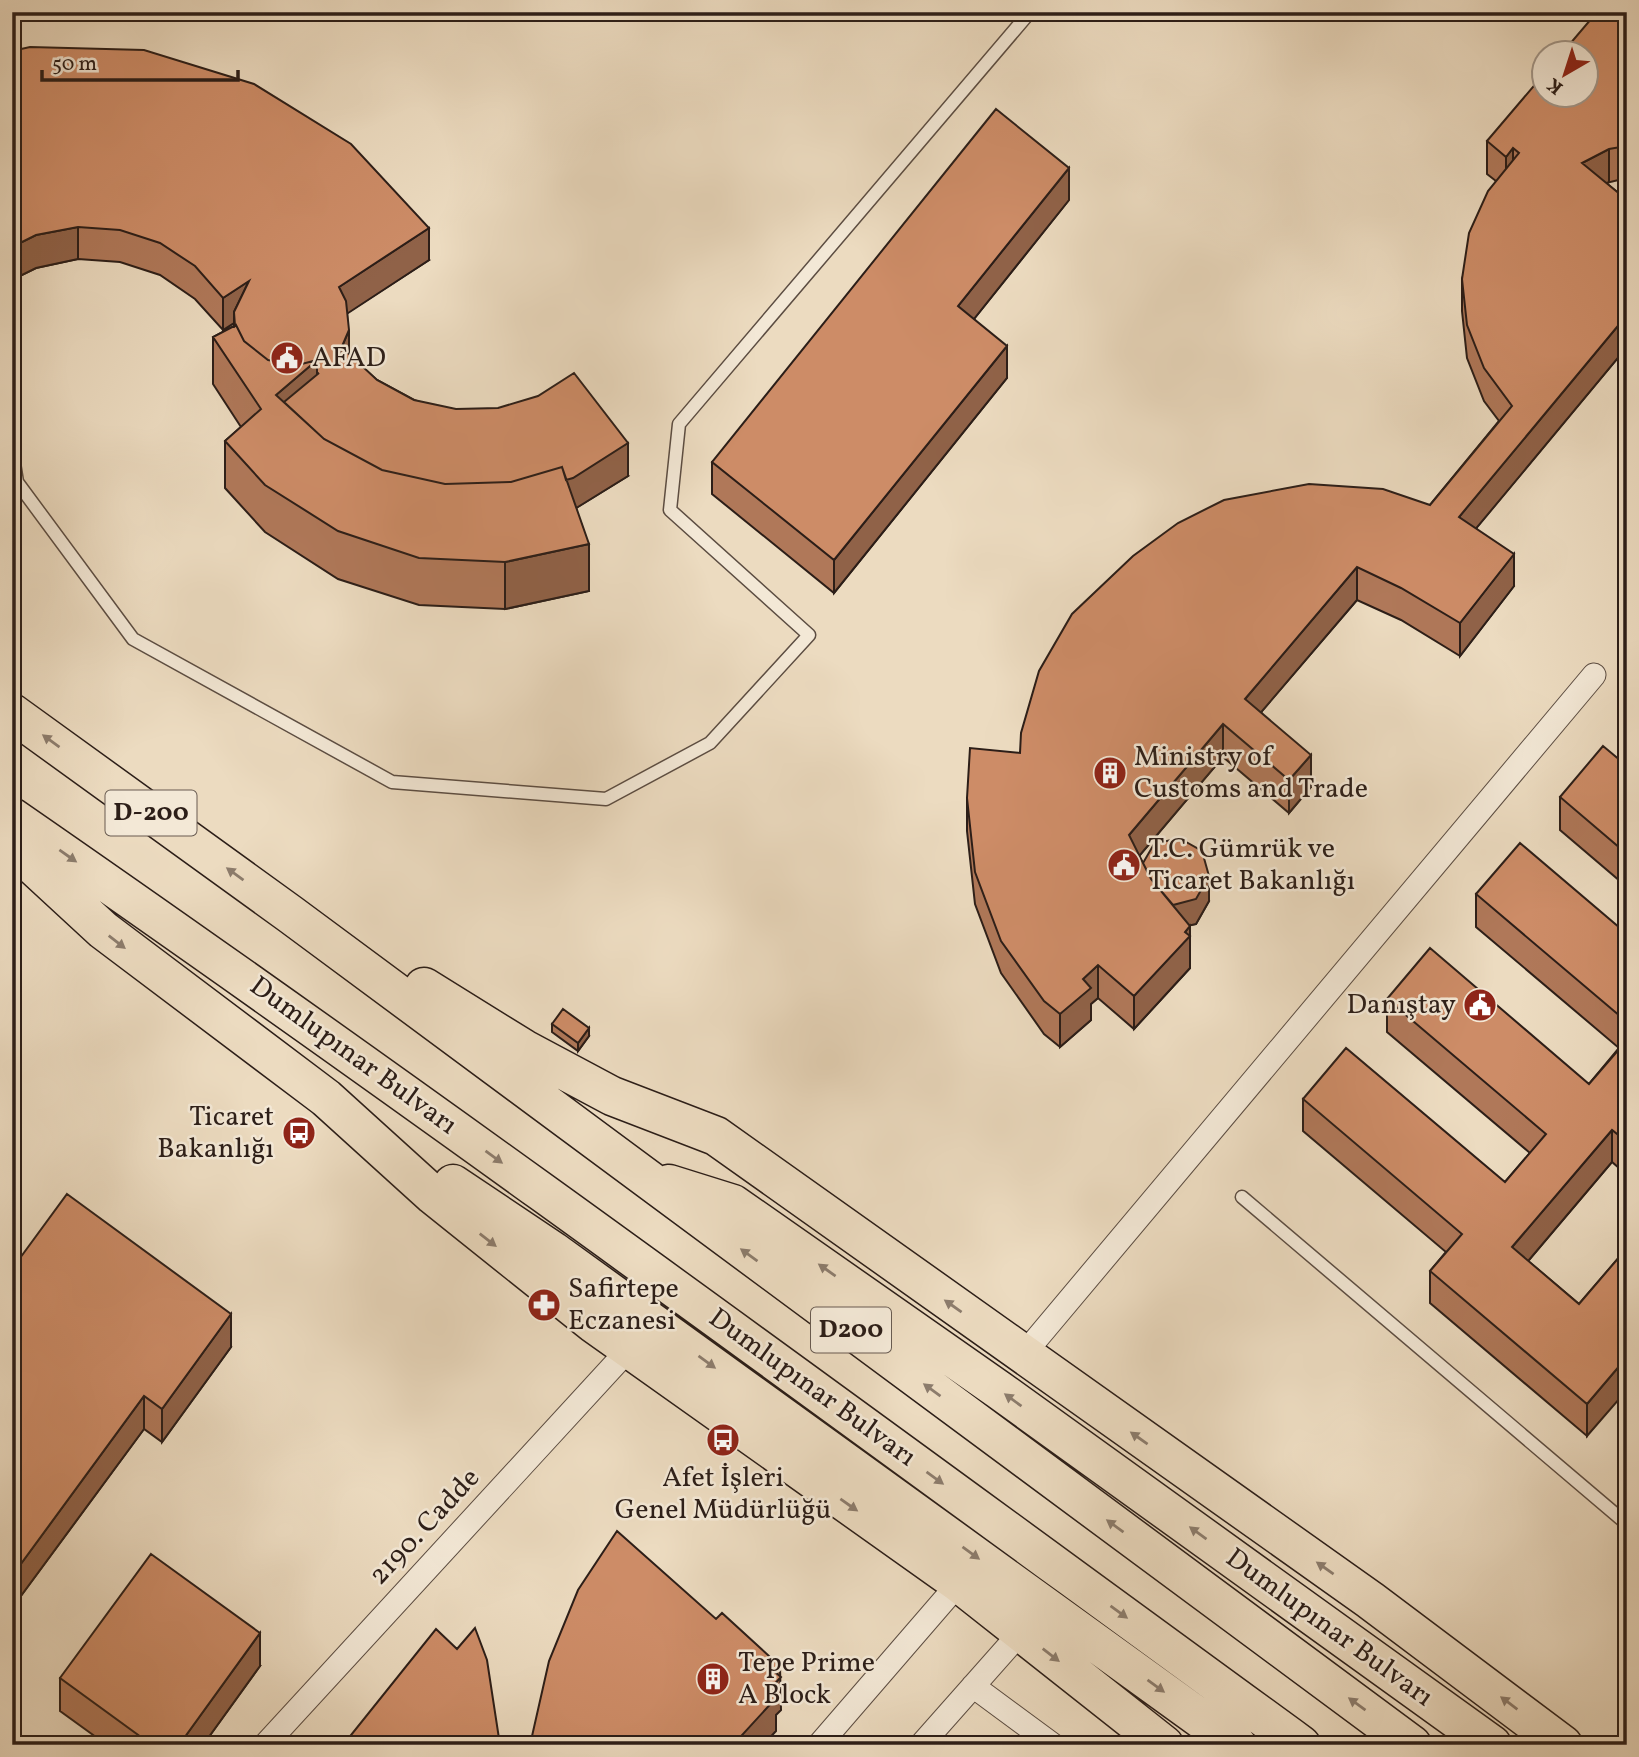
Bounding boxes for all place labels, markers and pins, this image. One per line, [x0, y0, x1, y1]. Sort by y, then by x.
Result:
public building icon: AFAD [268, 339, 306, 377]
place label: AFAD [312, 339, 386, 378]
place label: Ministry of Customs and Trade [1134, 738, 1368, 809]
building icon: Ministry of Customs and Trade [1091, 754, 1129, 792]
place label: T.C. Gümrük ve Ticaret Bakanlığı [1148, 830, 1355, 901]
public building icon: T.C. Gümrük ve Ticaret Bakanlığı [1105, 846, 1143, 884]
place label: Danıştay [1346, 986, 1456, 1025]
public building icon: Danıştay [1461, 986, 1499, 1024]
place label: Ticaret Bakanlığı [157, 1098, 274, 1169]
bus stop icon: Ticaret Bakanlığı [280, 1114, 318, 1152]
place label: Safirtepe Eczanesi [568, 1270, 679, 1341]
pharmacy icon: Safirtepe Eczanesi [525, 1286, 563, 1324]
bus stop icon: Afet İşleri Genel Müdürlüğü [704, 1421, 742, 1459]
place label: Afet İşleri Genel Müdürlüğü [615, 1459, 831, 1530]
place label: Tepe Prime A Block [738, 1644, 875, 1715]
building icon: Tepe Prime A Block [694, 1660, 732, 1698]

